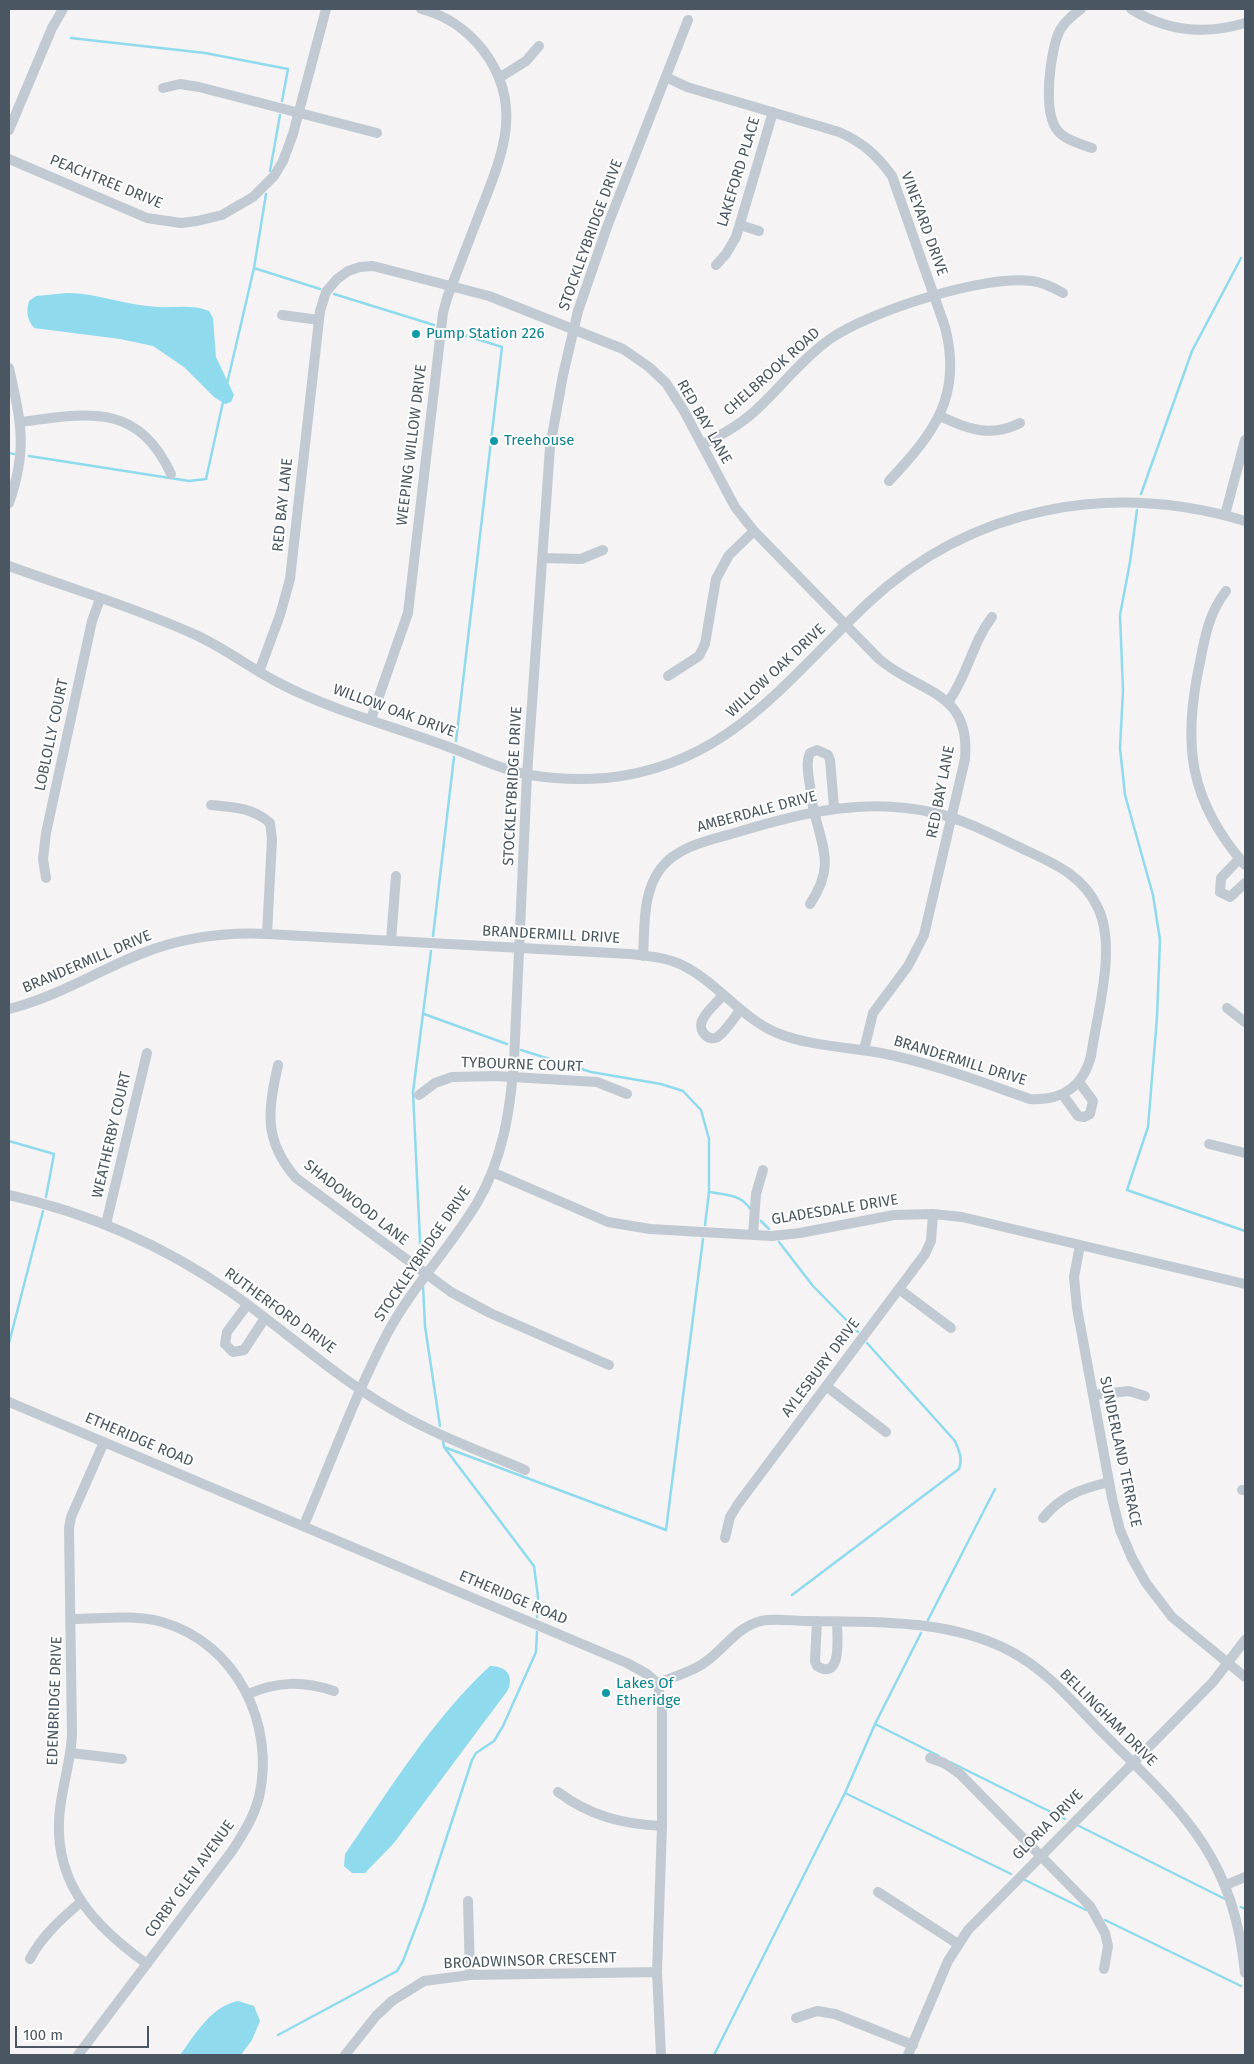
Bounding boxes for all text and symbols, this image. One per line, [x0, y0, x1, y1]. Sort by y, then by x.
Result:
street label: LAKEFORD PLACE [714, 115, 764, 229]
street label: PEACHTREE DRIVE [47, 151, 165, 213]
street label: STOCKLEYBRIDGE DRIVE [555, 157, 627, 313]
street label: VINEYARD DRIVE [897, 170, 951, 278]
street label: CHELBROOK ROAD [720, 324, 824, 420]
place label: Pump Station 226 [426, 325, 544, 343]
marker: Pump Station 226 [410, 328, 422, 340]
street label: WEEPING WILLOW DRIVE [393, 363, 431, 527]
street label: RED BAY LANE [673, 377, 735, 467]
place label: Treehouse [504, 432, 574, 450]
marker: Treehouse [488, 435, 500, 447]
street label: RED BAY LANE [269, 457, 297, 553]
street label: WILLOW OAK DRIVE [723, 620, 829, 722]
street label: LOBLOLLY COURT [31, 677, 73, 793]
street label: WILLOW OAK DRIVE [330, 680, 458, 742]
street label: STOCKLEYBRIDGE DRIVE [500, 706, 526, 866]
street label: RED BAY LANE [923, 744, 959, 840]
street label: AMBERDALE DRIVE [695, 787, 819, 837]
street label: BRANDERMILL DRIVE [481, 922, 621, 948]
street label: BRANDERMILL DRIVE [20, 927, 154, 997]
street label: BRANDERMILL DRIVE [891, 1032, 1029, 1090]
street label: TYBOURNE COURT [461, 1054, 583, 1076]
street label: WEATHERBY COURT [89, 1070, 135, 1200]
street label: SHADOWOOD LANE [300, 1156, 412, 1250]
street label: STOCKLEYBRIDGE DRIVE [371, 1183, 475, 1325]
street label: GLADESDALE DRIVE [770, 1191, 900, 1229]
street label: RUTHERFORD DRIVE [221, 1264, 339, 1358]
street label: AYLESBURY DRIVE [778, 1315, 864, 1421]
street label: SUNDERLAND TERRACE [1095, 1375, 1145, 1529]
street label: ETHERIDGE ROAD [82, 1409, 196, 1471]
street label: ETHERIDGE ROAD [456, 1567, 570, 1629]
street label: EDENBRIDGE DRIVE [44, 1636, 66, 1766]
street label: BELLINGHAM DRIVE [1056, 1666, 1160, 1770]
place label: Lakes Of Etheridge [616, 1675, 681, 1710]
marker: Lakes Of Etheridge [600, 1687, 612, 1699]
street label: GLORIA DRIVE [1009, 1786, 1087, 1864]
street label: CORBY GLEN AVENUE [141, 1817, 239, 1941]
street label: BROADWINSOR CRESCENT [443, 1949, 617, 1973]
scale bar [18, 2016, 151, 2048]
text: 100 m [23, 2026, 63, 2044]

